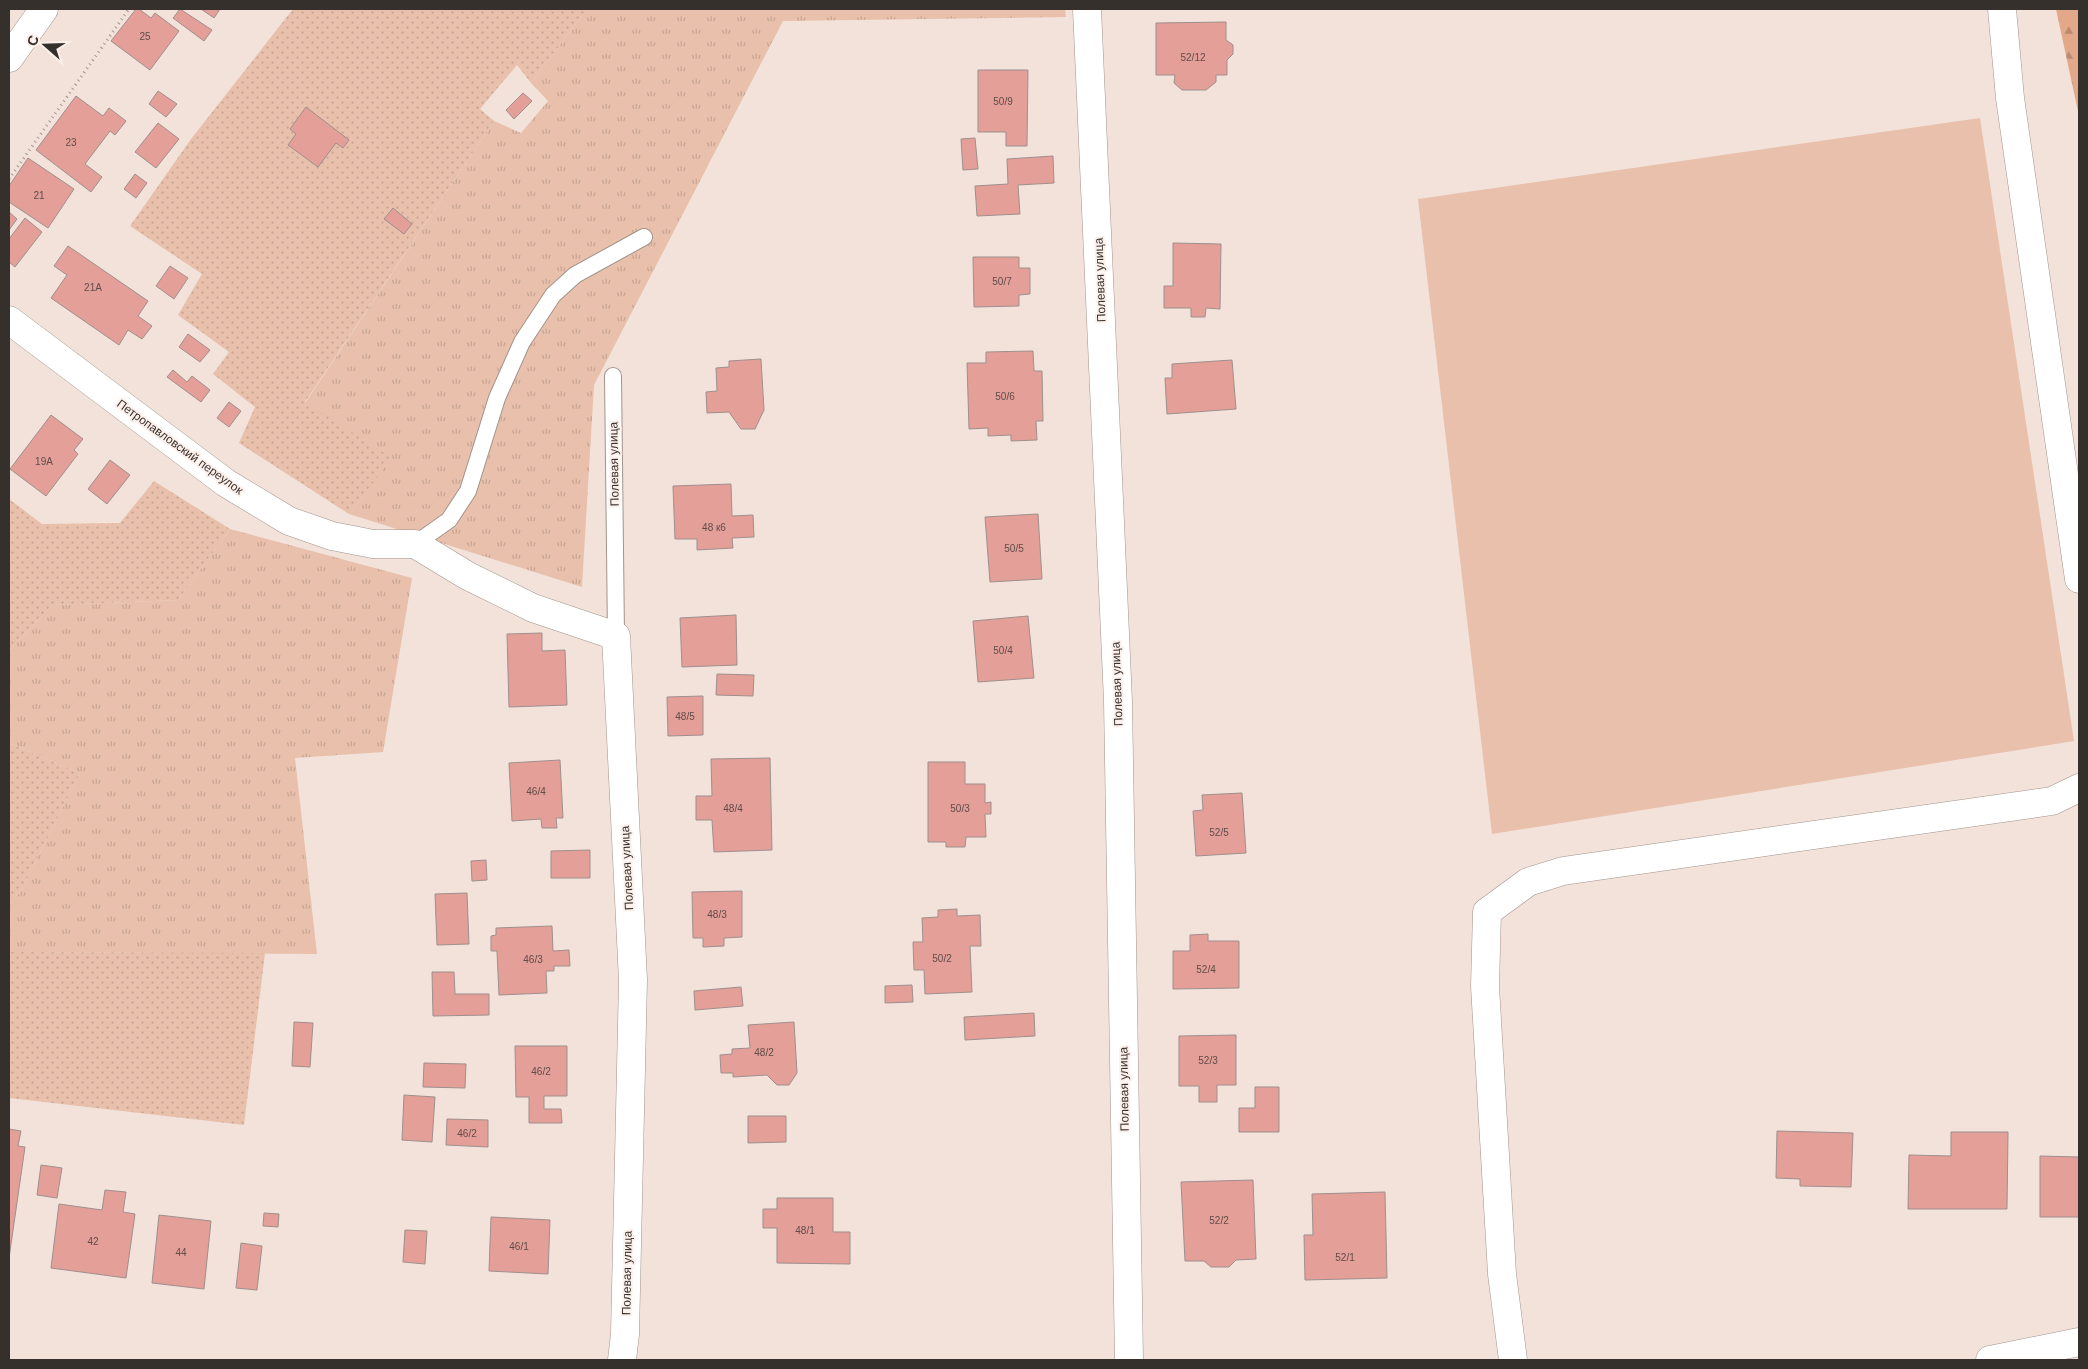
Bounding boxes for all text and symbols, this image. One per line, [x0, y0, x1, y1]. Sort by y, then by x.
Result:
north arrow [20, 20, 70, 70]
house number: 25 [139, 31, 151, 42]
text: С [24, 33, 42, 48]
house number: 52/12 [1180, 52, 1206, 63]
house number: 50/9 [993, 96, 1013, 107]
house number: 23 [65, 137, 77, 148]
house number: 21 [33, 190, 45, 201]
street label: Полевая улица [1092, 237, 1108, 322]
house number: 50/7 [992, 276, 1012, 287]
house number: 21А [84, 282, 102, 293]
house number: 50/6 [995, 391, 1015, 402]
street label: Петропавловский переулок [114, 397, 246, 498]
street label: Полевая улица [606, 421, 622, 506]
house number: 19А [35, 456, 53, 467]
house number: 48 к6 [702, 522, 726, 533]
house number: 50/5 [1004, 543, 1024, 554]
street label: Полевая улица [1109, 641, 1125, 726]
house number: 50/4 [993, 645, 1013, 656]
house number: 48/5 [675, 711, 695, 722]
house number: 46/4 [526, 786, 546, 797]
house number: 48/4 [723, 803, 743, 814]
house number: 50/3 [950, 803, 970, 814]
street label: Полевая улица [618, 825, 636, 911]
house number: 52/5 [1209, 827, 1229, 838]
house number: 48/3 [707, 909, 727, 920]
house number: 50/2 [932, 953, 952, 964]
house number: 46/3 [523, 954, 543, 965]
house number: 52/4 [1196, 964, 1216, 975]
street label: Полевая улица [1116, 1046, 1132, 1131]
house number: 48/2 [754, 1047, 774, 1058]
house number: 52/3 [1198, 1055, 1218, 1066]
house number: 46/2 [531, 1066, 551, 1077]
house number: 46/2 [457, 1128, 477, 1139]
house number: 52/2 [1209, 1215, 1229, 1226]
house number: 48/1 [795, 1225, 815, 1236]
street label: Полевая улица [619, 1230, 635, 1315]
house number: 42 [87, 1236, 99, 1247]
house number: 46/1 [509, 1241, 529, 1252]
house number: 44 [175, 1247, 187, 1258]
house number: 52/1 [1335, 1252, 1355, 1263]

